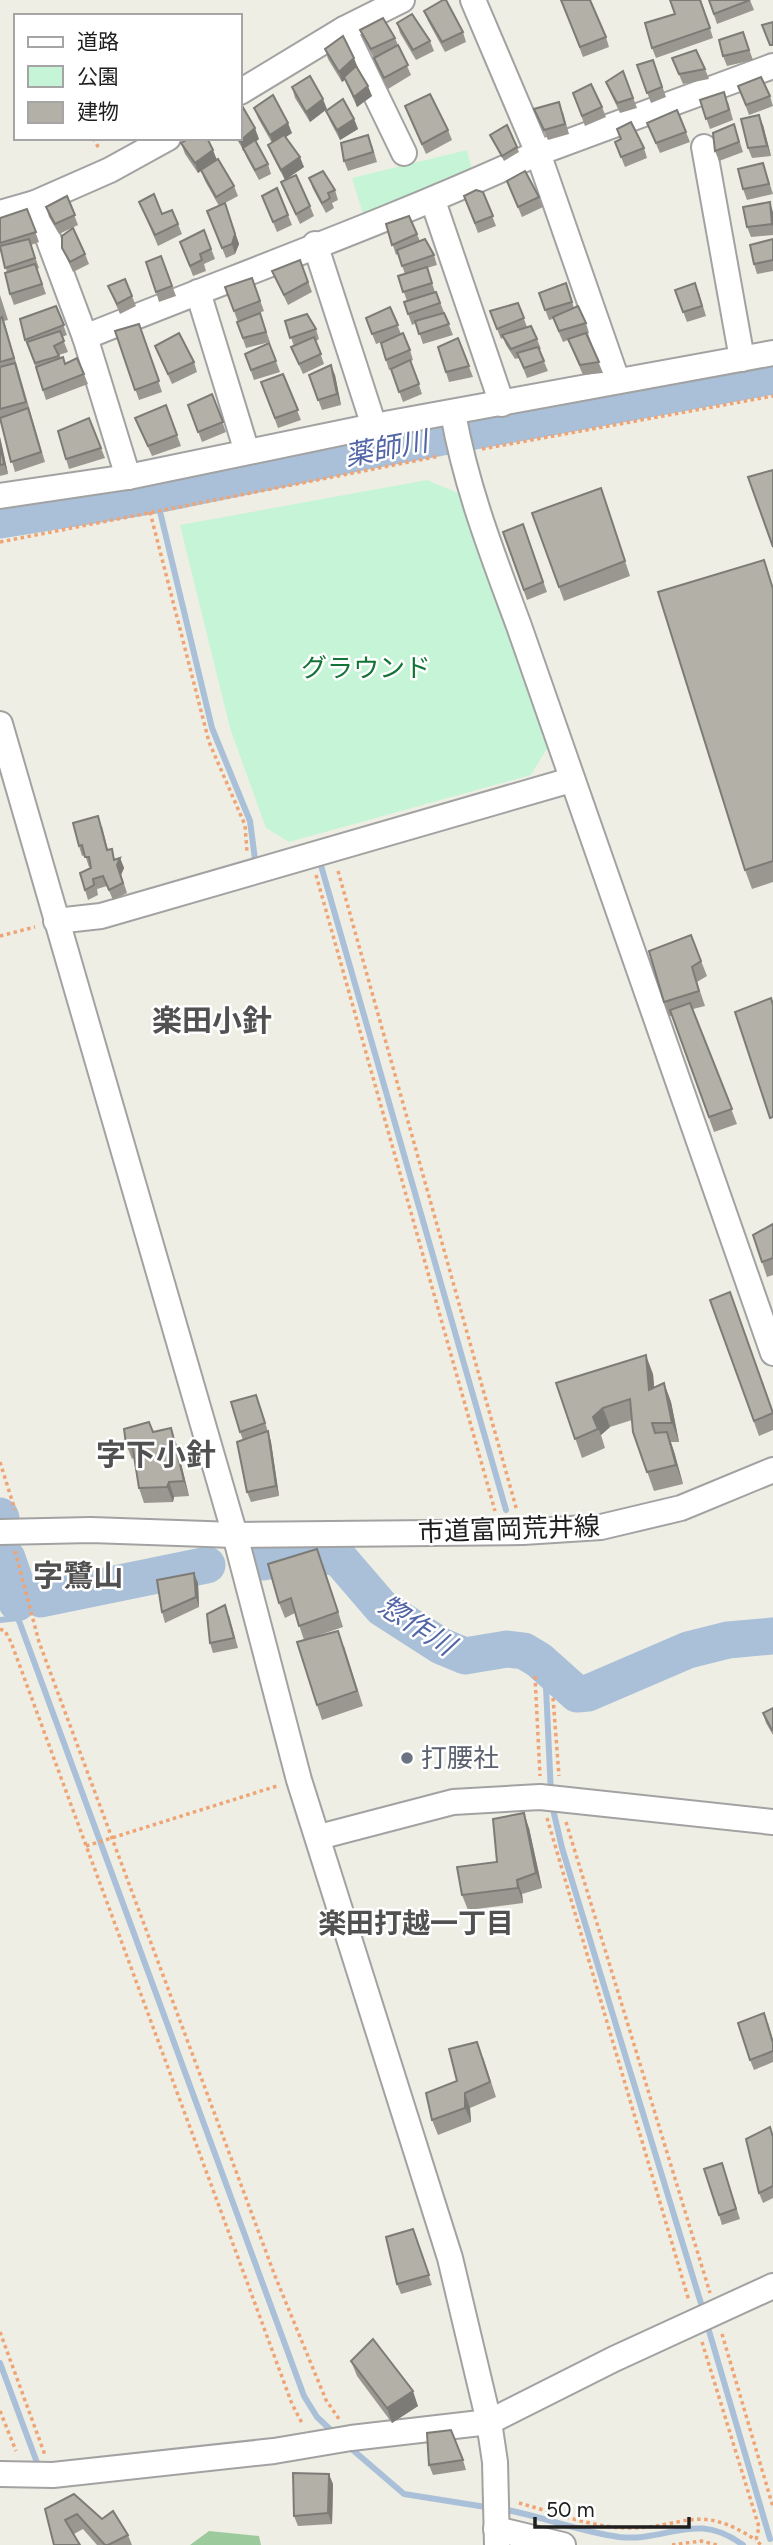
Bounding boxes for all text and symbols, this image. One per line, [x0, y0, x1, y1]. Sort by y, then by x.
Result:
legend [14, 14, 242, 140]
text: 道路 [77, 29, 119, 54]
text: 公園 [77, 64, 119, 89]
text: 建物 [77, 99, 119, 124]
water label: 薬師川 [342, 423, 433, 473]
park label: グラウンド [301, 652, 431, 684]
district label: 楽田小針 [152, 1002, 272, 1039]
district label: 字下小針 [96, 1436, 216, 1473]
street label: 市道富岡荒井線 [417, 1510, 601, 1548]
district label: 字鷺山 [33, 1557, 123, 1594]
water label: 惣作川 [373, 1588, 464, 1664]
place label: 打腰社 [421, 1742, 499, 1774]
marker: 打腰社 [399, 1750, 415, 1766]
district label: 楽田打越一丁目 [318, 1906, 514, 1940]
scale bar [535, 2486, 689, 2530]
text: 50 m [546, 2497, 595, 2522]

